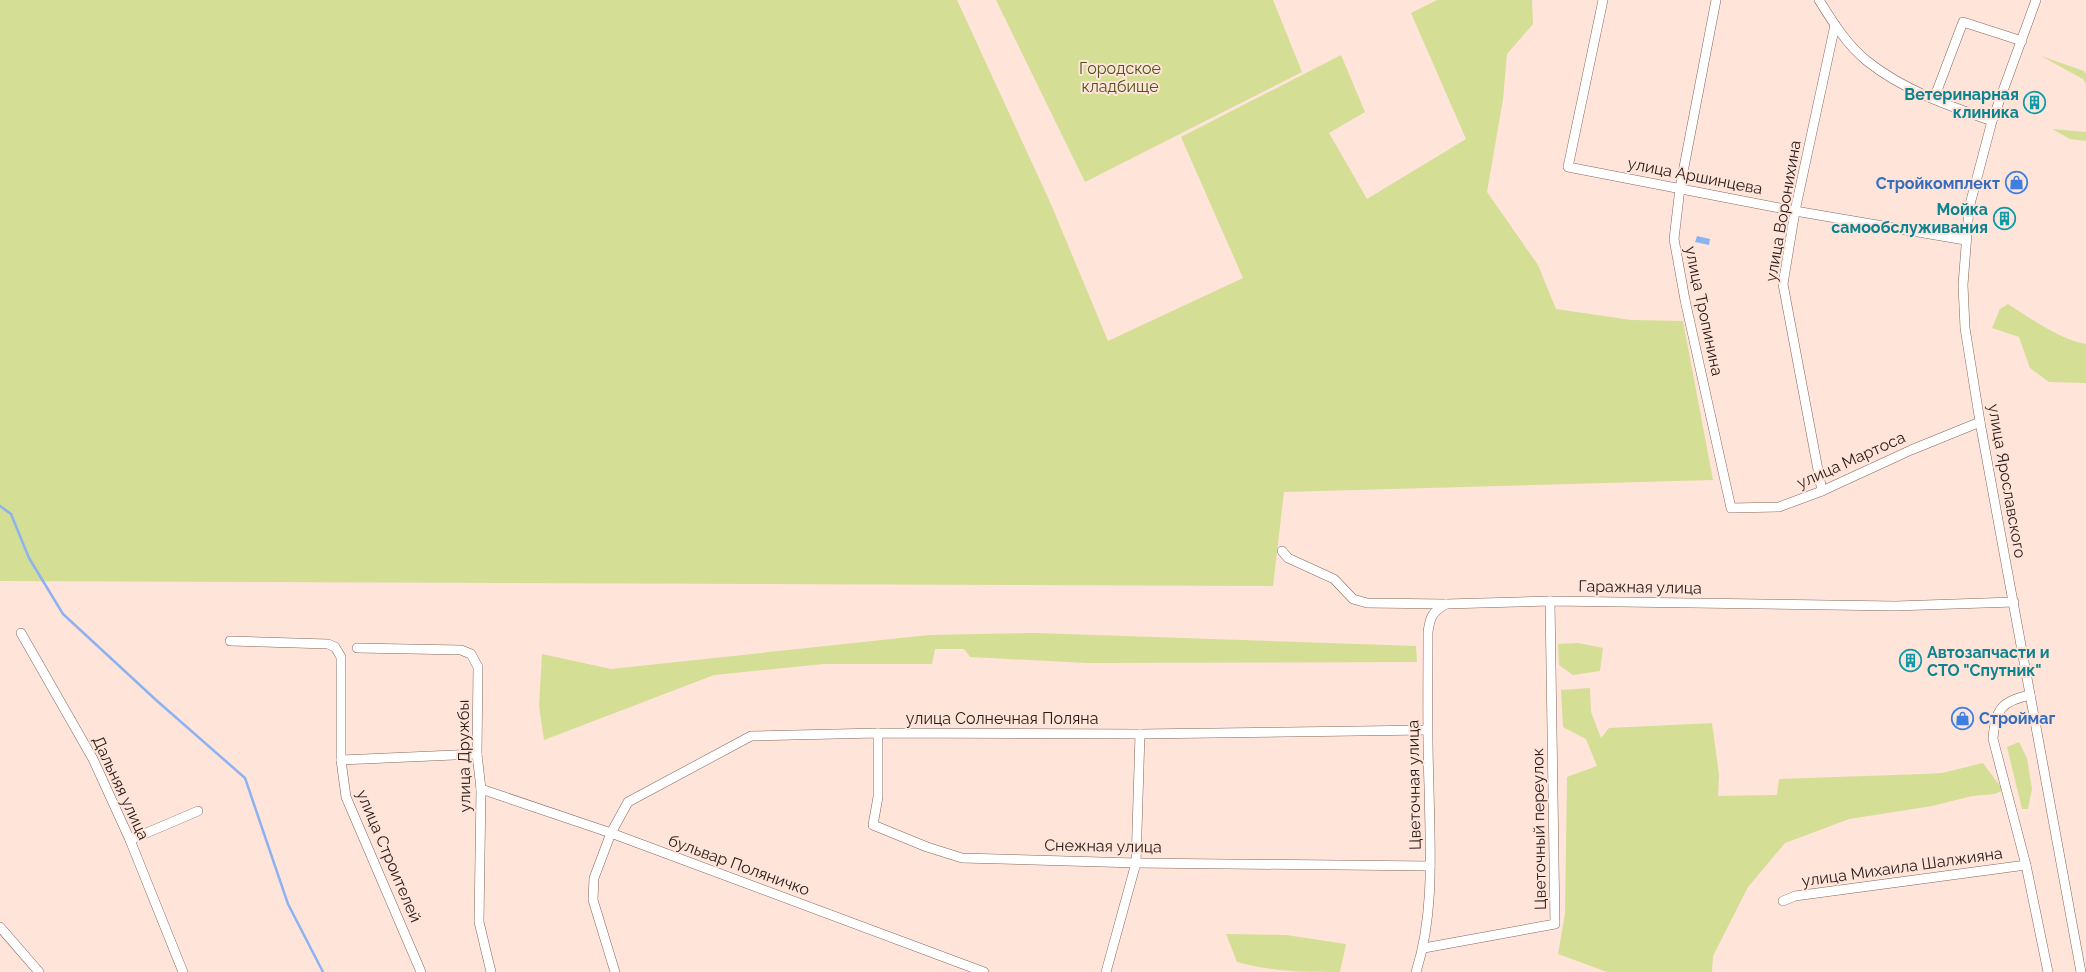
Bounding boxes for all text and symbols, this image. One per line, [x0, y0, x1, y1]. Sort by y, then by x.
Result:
park label: Городское кладбище [1079, 59, 1161, 96]
place label: Ветеринарная клиника [1904, 85, 2019, 122]
building icon: Ветеринарная клиника [2023, 91, 2047, 115]
street label: улица Воронихина [1761, 139, 1805, 283]
street label: улица Аршинцева [1626, 154, 1764, 198]
shop icon: Стройкомплект [2004, 171, 2028, 195]
place label: Стройкомплект [1876, 174, 2000, 193]
place label: Мойка самообслуживания [1831, 200, 1988, 237]
building icon: Мойка самообслуживания [1992, 206, 2016, 230]
street label: улица Тропинина [1681, 244, 1727, 378]
street label: улица Ярославского [1984, 402, 2030, 560]
street label: улица Мартоса [1794, 428, 1908, 492]
street label: Гаражная улица [1578, 576, 1702, 598]
place label: Автозапчасти и СТО "Спутник" [1927, 643, 2049, 680]
building icon: Автозапчасти и СТО "Спутник" [1899, 649, 1923, 673]
street label: улица Дружбы [454, 699, 474, 813]
shop icon: Строймаг [1951, 706, 1975, 730]
street label: улица Солнечная Поляна [906, 709, 1098, 728]
place label: Строймаг [1979, 709, 2055, 728]
street label: Цветочная улица [1403, 720, 1425, 850]
street label: Дальняя улица [89, 733, 153, 843]
street label: Цветочный переулок [1528, 748, 1550, 910]
street label: улица Строителей [353, 787, 425, 925]
street label: бульвар Поляничко [666, 831, 812, 899]
street label: Снежная улица [1044, 835, 1162, 857]
street label: улица Михаила Шалжияна [1800, 844, 2004, 890]

